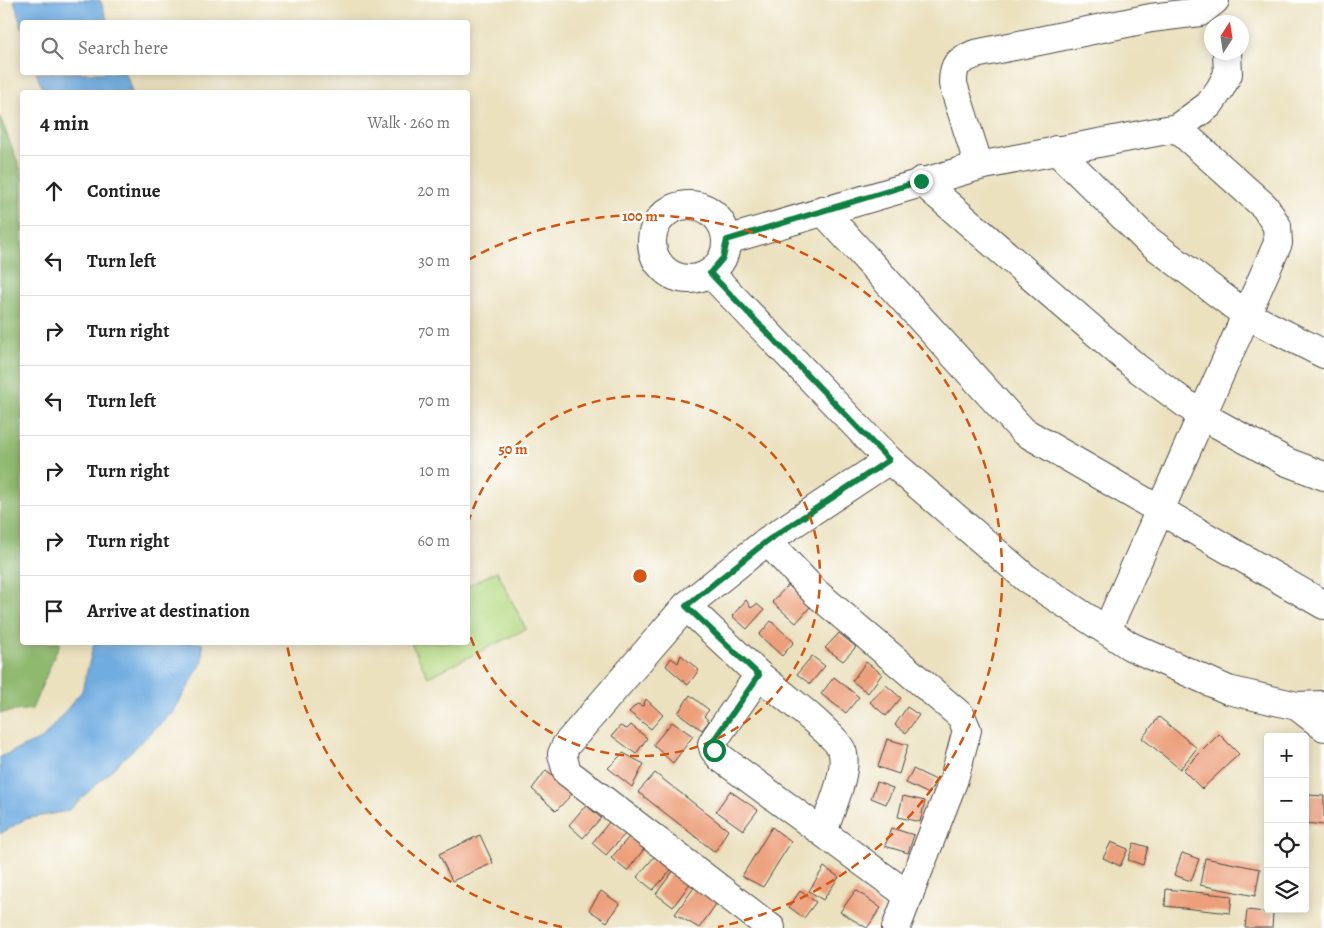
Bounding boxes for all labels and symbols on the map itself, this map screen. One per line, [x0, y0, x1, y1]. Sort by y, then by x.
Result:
north arrow [1204, 15, 1249, 60]
route end [910, 170, 933, 193]
text: 100 m [622, 206, 658, 226]
text: 50 m [498, 439, 528, 459]
centre of rings [631, 567, 649, 585]
route start [703, 739, 726, 762]

